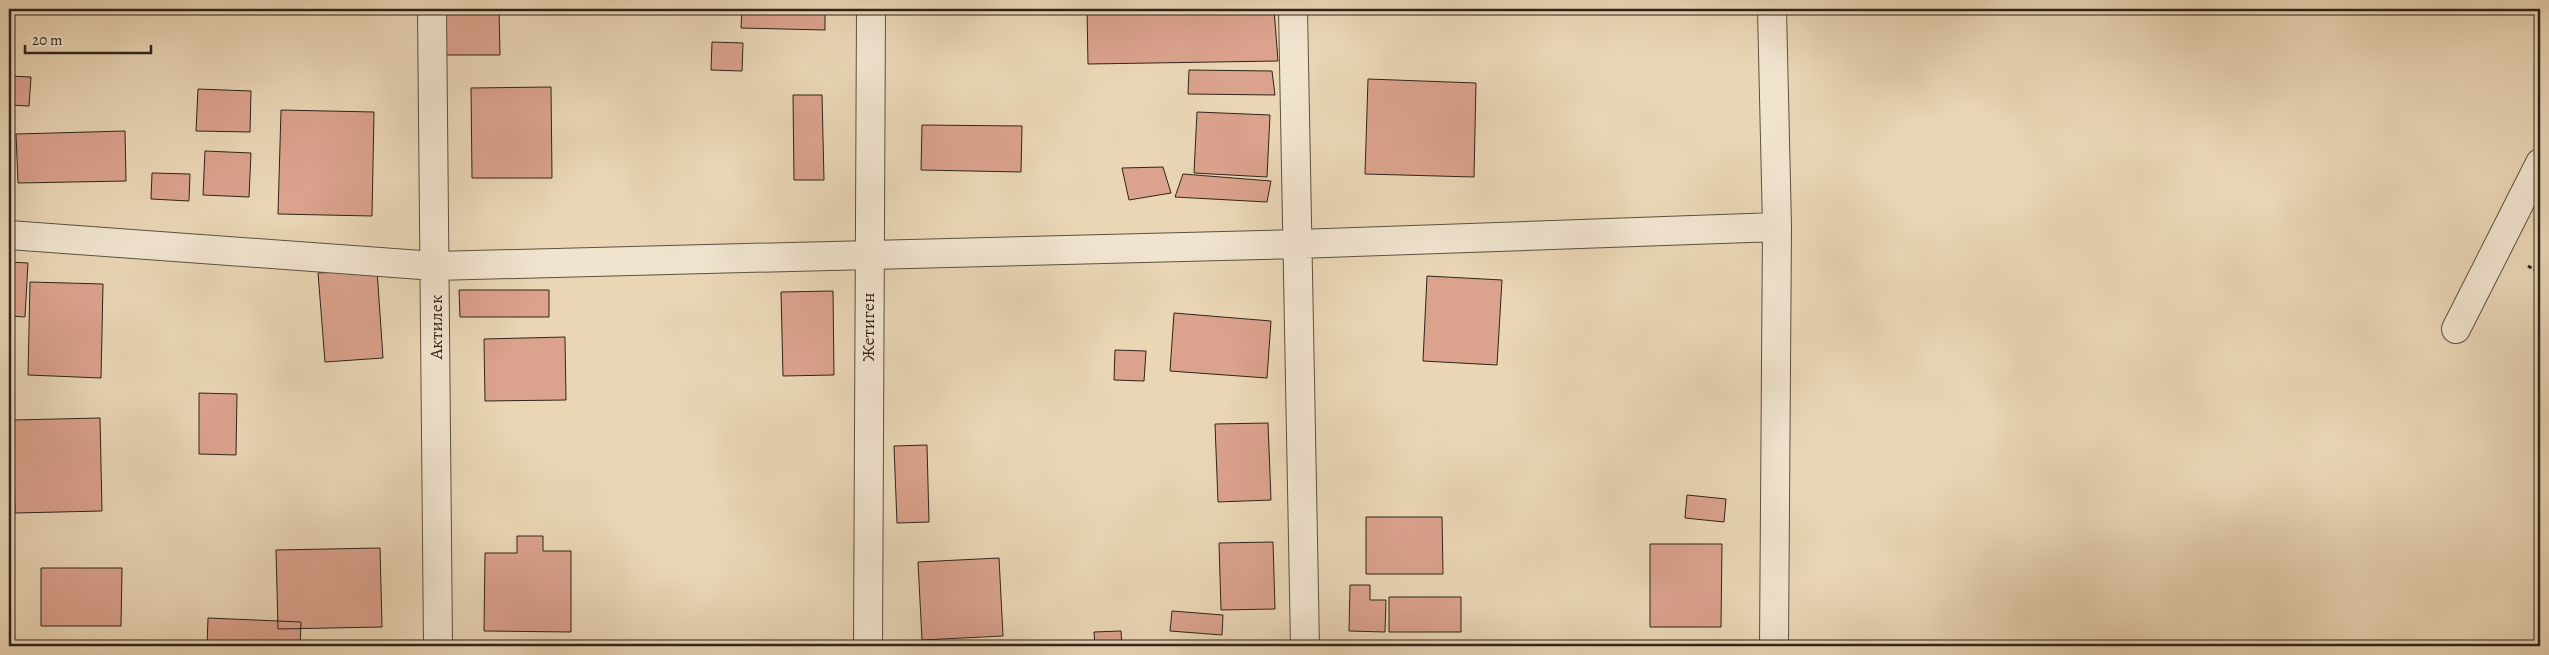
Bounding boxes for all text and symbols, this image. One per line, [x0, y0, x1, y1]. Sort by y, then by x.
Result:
scale bar [25, 22, 151, 54]
text: 20 m [32, 30, 63, 50]
street label: Жетиген [856, 293, 880, 361]
street label: Актилек [424, 295, 448, 360]

